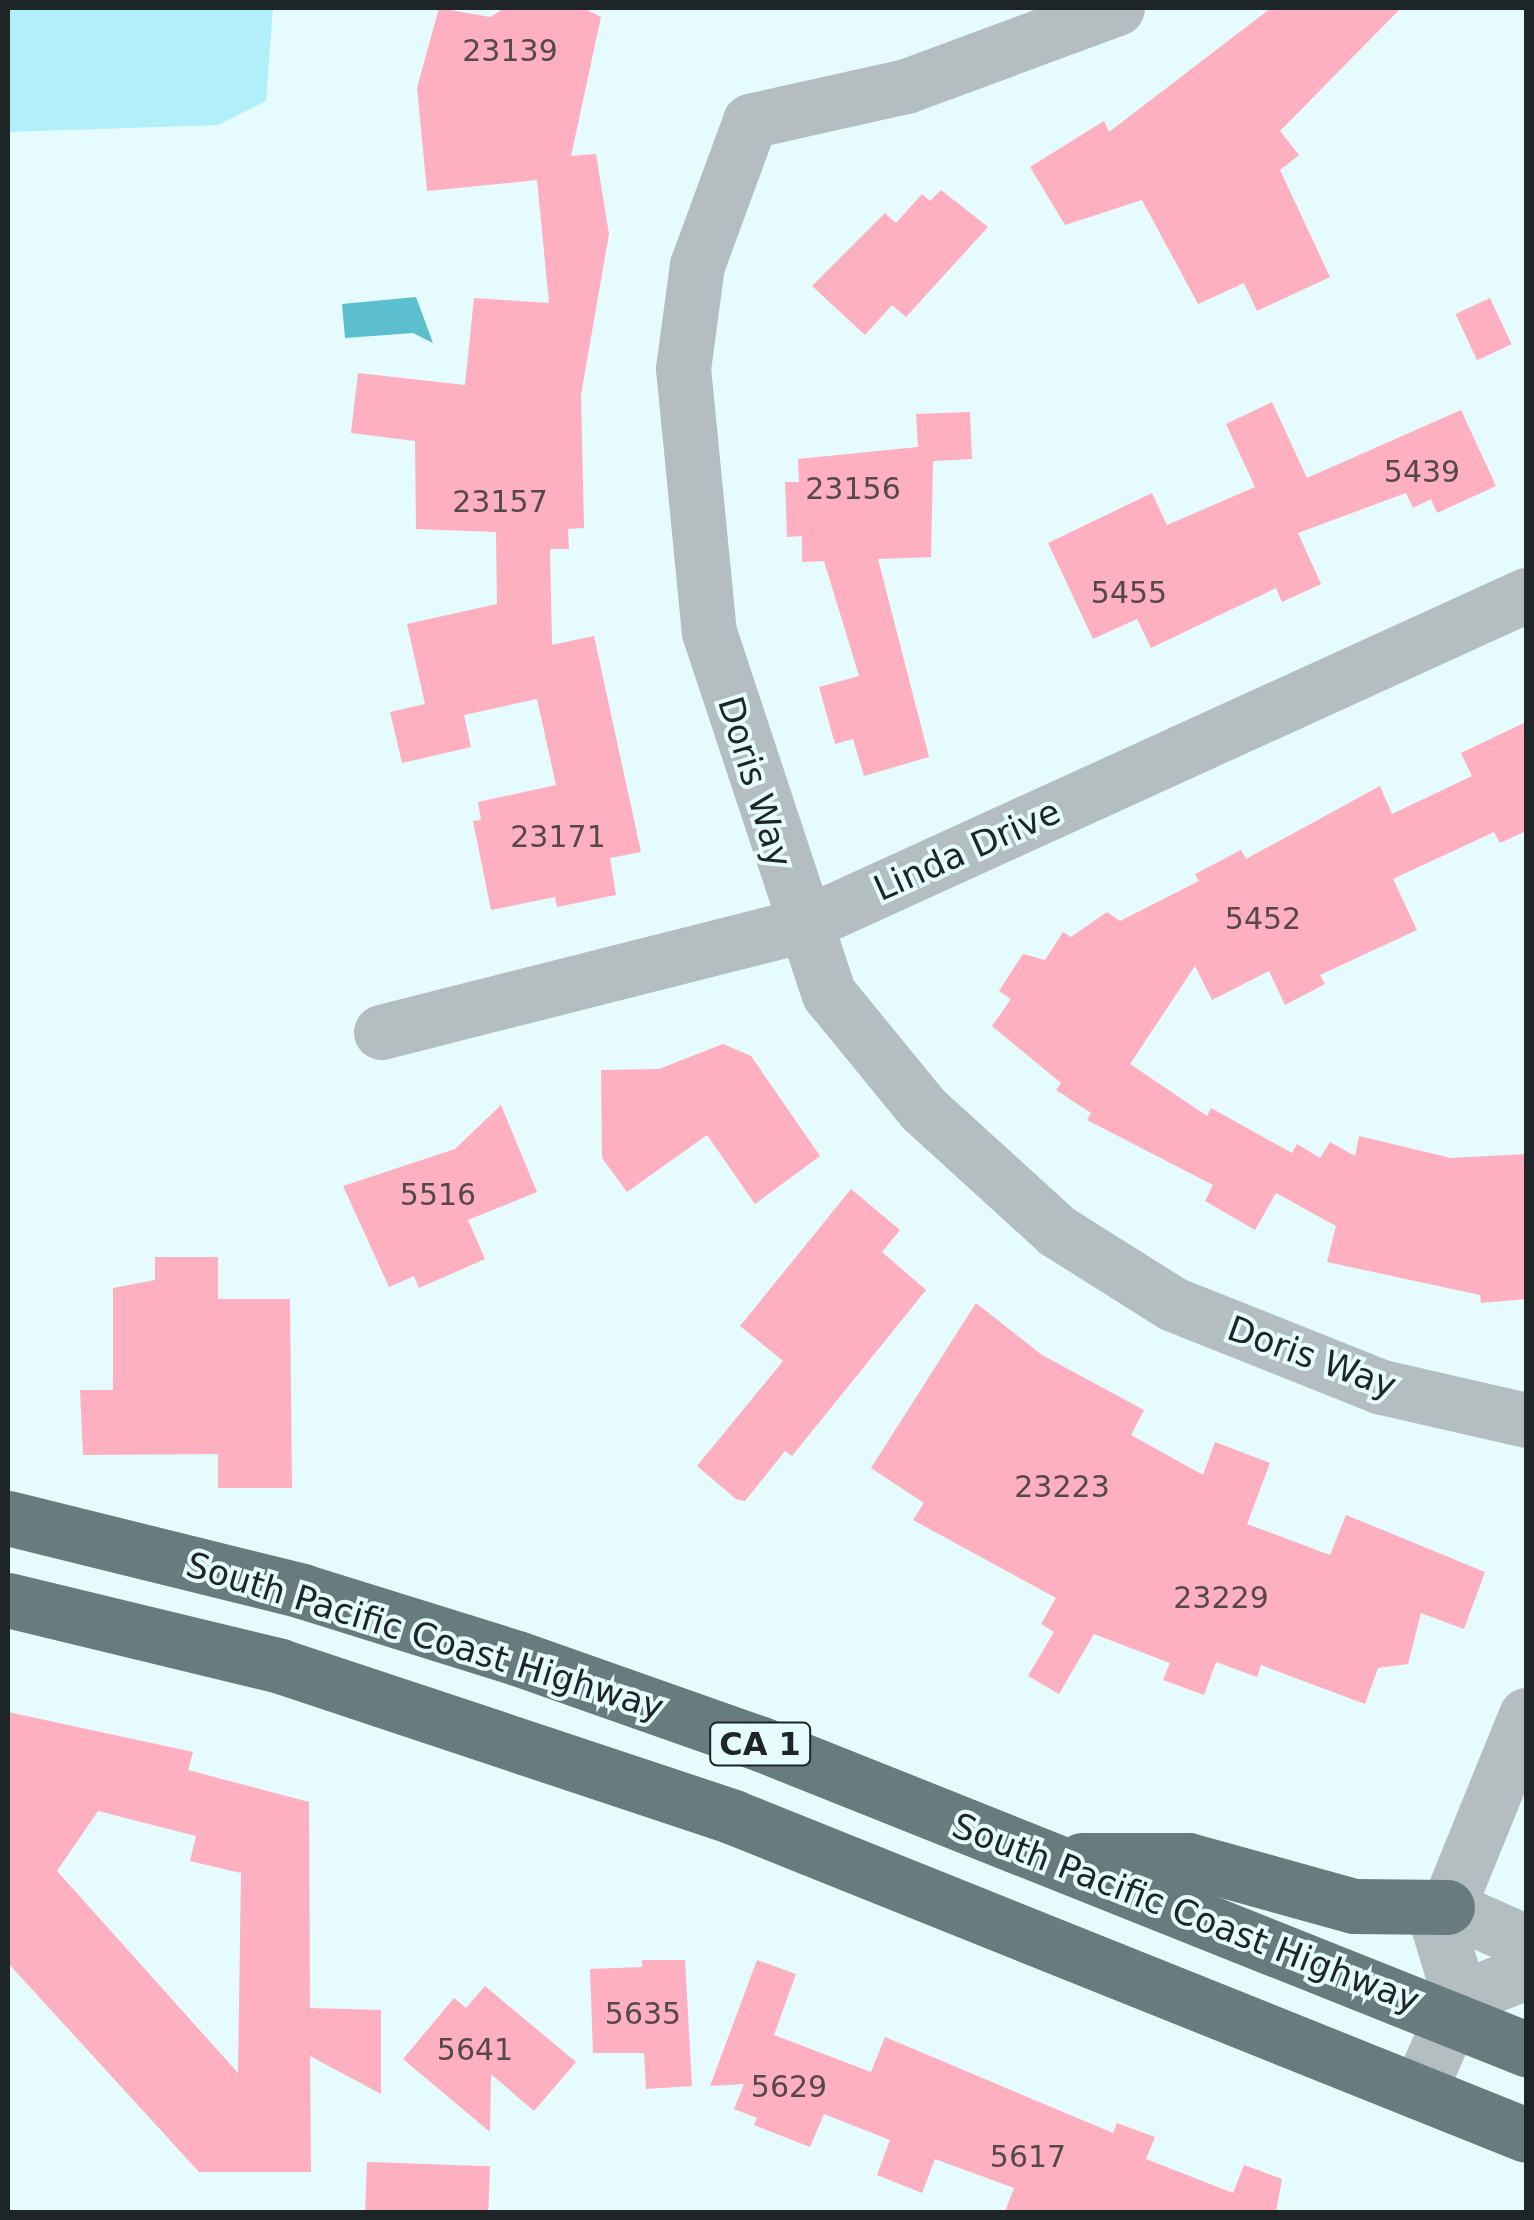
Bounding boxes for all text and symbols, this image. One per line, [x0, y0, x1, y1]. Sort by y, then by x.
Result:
house number: 23139 [462, 33, 558, 69]
house number: 5439 [1384, 454, 1460, 490]
house number: 23156 [805, 471, 901, 507]
house number: 23157 [452, 484, 548, 520]
house number: 5455 [1091, 575, 1167, 611]
street label: Doris Way [709, 692, 801, 872]
street label: Linda Drive [867, 790, 1067, 910]
house number: 23171 [510, 819, 606, 855]
house number: 5452 [1225, 901, 1301, 937]
house number: 5516 [400, 1177, 476, 1213]
street label: Doris Way [1222, 1307, 1402, 1407]
house number: 23223 [1014, 1469, 1110, 1505]
street label: South Pacific Coast Highway [181, 1543, 669, 1729]
house number: 23229 [1173, 1580, 1269, 1616]
road number: CA 1 [708, 1717, 812, 1771]
street label: South Pacific Coast Highway [947, 1804, 1425, 2022]
house number: 5635 [605, 1996, 681, 2032]
house number: 5641 [437, 2032, 513, 2068]
house number: 5629 [751, 2069, 827, 2105]
house number: 5617 [990, 2139, 1066, 2175]

